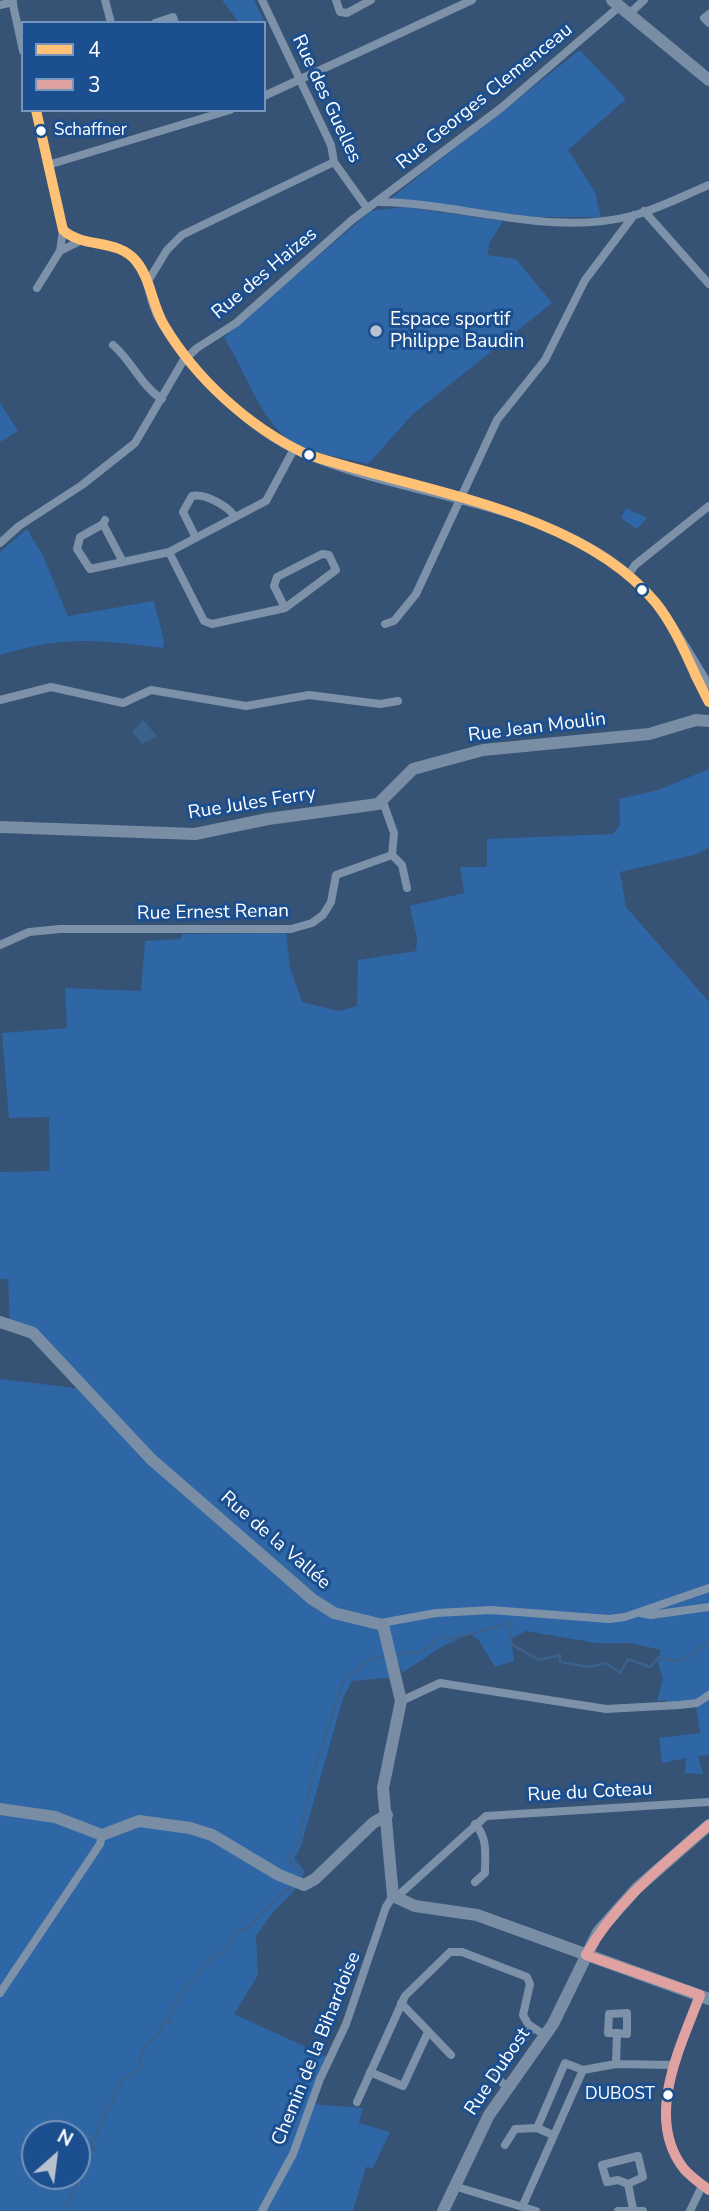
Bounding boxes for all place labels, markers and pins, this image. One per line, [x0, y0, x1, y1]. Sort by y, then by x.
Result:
place label: Schaffner [54, 121, 127, 141]
marker: Schaffner [34, 124, 48, 138]
place label: Espace sportif Philippe Baudin [390, 309, 524, 353]
marker: Espace sportif Philippe Baudin [368, 323, 384, 339]
unlabelled marker [302, 448, 316, 462]
unlabelled marker [635, 583, 649, 597]
place label: DUBOST [585, 2085, 655, 2105]
marker: DUBOST [661, 2088, 675, 2102]

